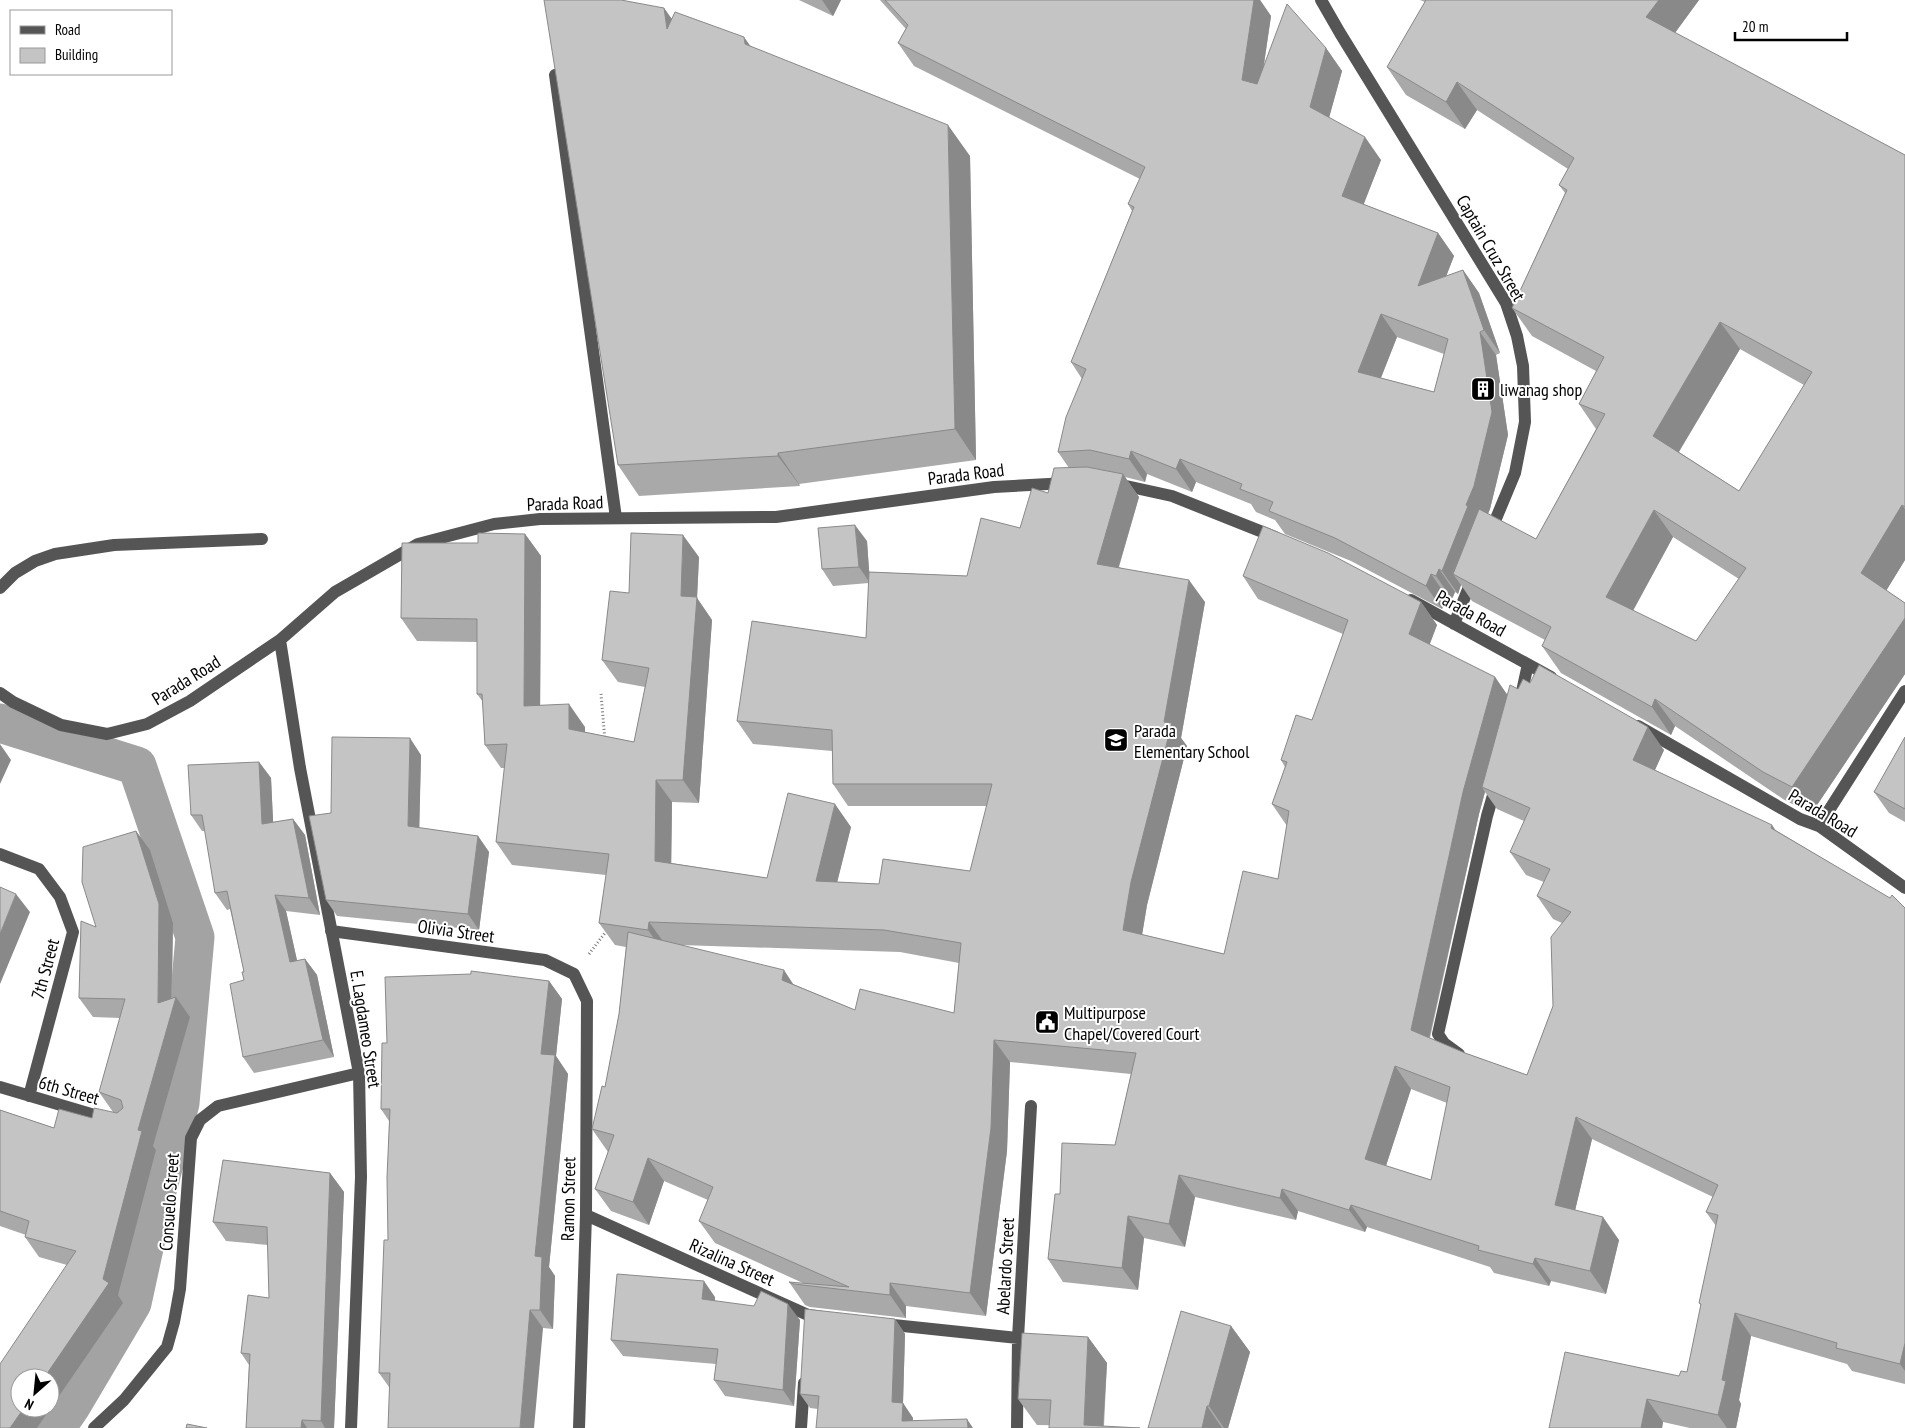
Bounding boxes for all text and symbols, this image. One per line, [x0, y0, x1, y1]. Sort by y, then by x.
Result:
legend [10, 10, 172, 75]
scale bar [1735, 10, 1848, 42]
text: 20 m [1742, 17, 1768, 36]
text: Road [55, 20, 81, 39]
text: Building [55, 45, 98, 64]
street label: Captain Cruz Street [1451, 191, 1531, 305]
building icon: liwanag shop [1470, 376, 1496, 402]
place label: liwanag shop [1500, 378, 1582, 401]
street label: Parada Road [927, 458, 1005, 490]
street label: Parada Road [526, 490, 604, 516]
street label: Parada Road [1432, 584, 1510, 642]
street label: Parada Road [147, 650, 225, 710]
place label: Parada Elementary School [1134, 719, 1250, 763]
school or university icon: Parada Elementary School [1103, 727, 1129, 753]
street label: Parada Road [1784, 783, 1862, 843]
street label: Olivia Street [416, 914, 496, 948]
street label: 7th Street [26, 936, 64, 1002]
street label: E. Lagdameo Street [345, 969, 387, 1089]
place label: Multipurpose Chapel/Covered Court [1064, 1001, 1200, 1045]
public building icon: Multipurpose Chapel/Covered Court [1034, 1009, 1060, 1035]
street label: 6th Street [36, 1070, 102, 1110]
street label: Consuelo Street [154, 1152, 184, 1252]
street label: Ramon Street [556, 1157, 580, 1241]
street label: Abelardo Street [991, 1217, 1019, 1315]
street label: Rizalina Street [686, 1233, 778, 1291]
north arrow [10, 1368, 60, 1418]
text: N [22, 1395, 37, 1414]

